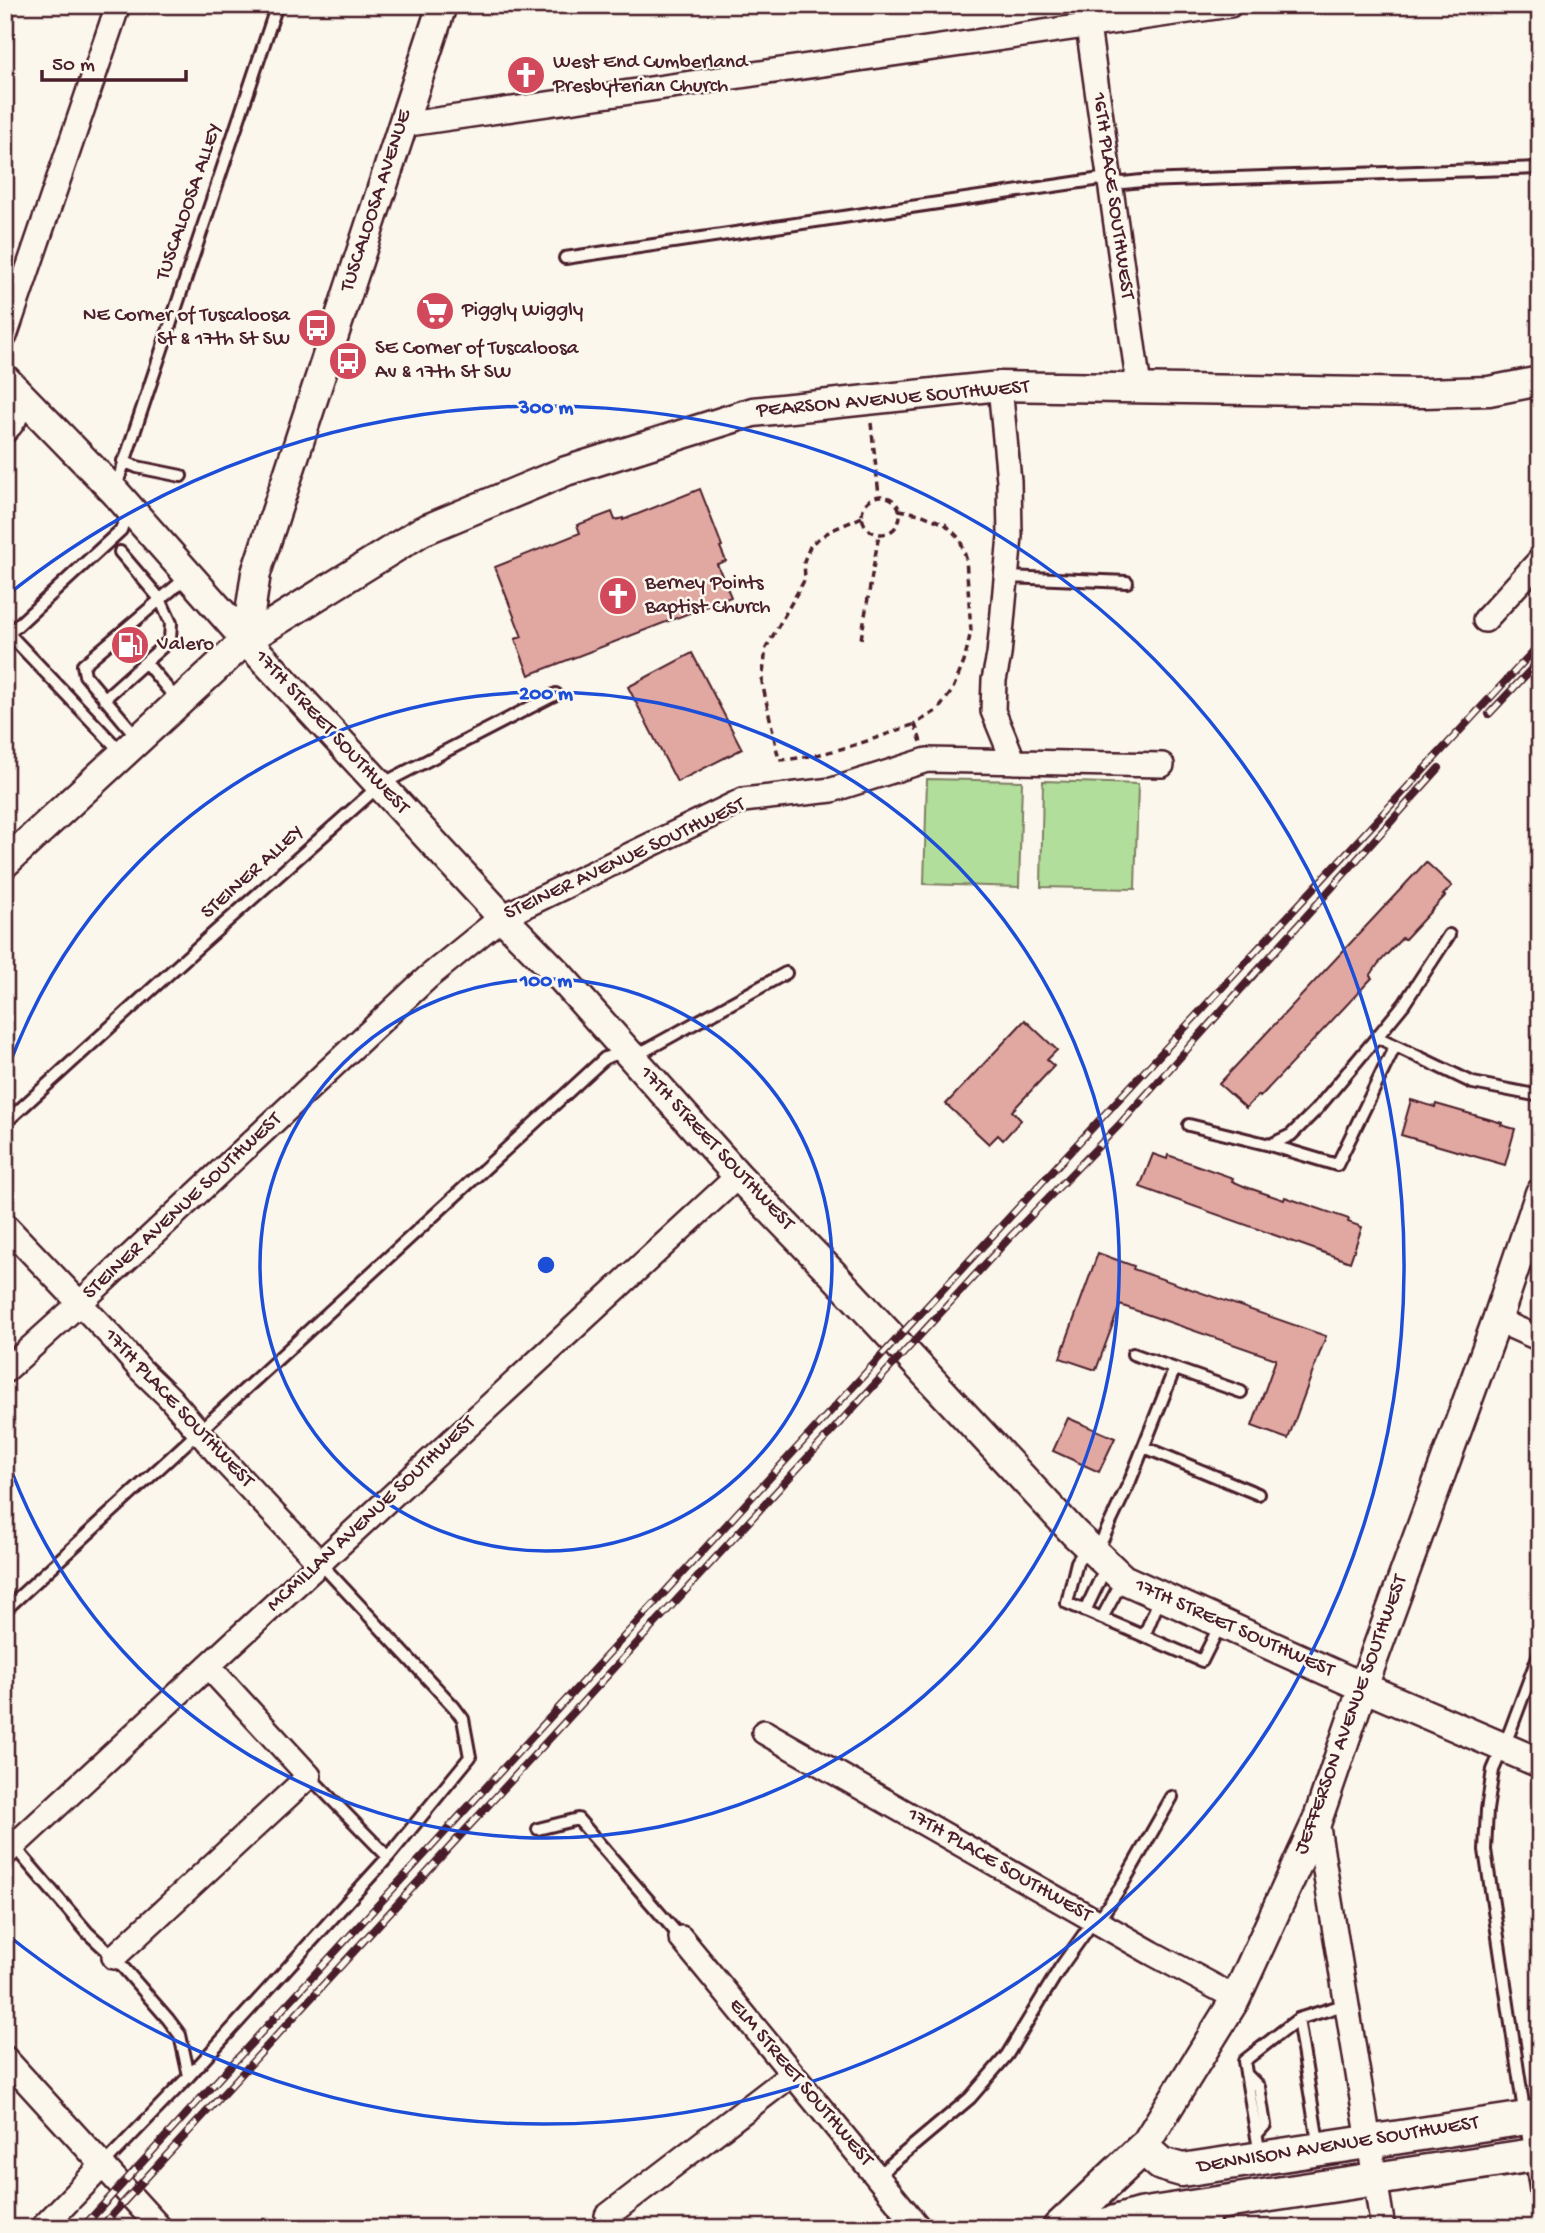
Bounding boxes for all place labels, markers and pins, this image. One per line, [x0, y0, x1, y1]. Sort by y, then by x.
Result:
place label: West End Cumberland Presbyterian Church [552, 51, 749, 100]
church icon: West End Cumberland Presbyterian Church [505, 54, 547, 96]
supermarket icon: Piggly Wiggly [414, 290, 456, 332]
place label: Piggly Wiggly [461, 299, 583, 324]
place label: NE Corner of Tuscaloosa St & 17th St SW [83, 304, 291, 353]
bus stop icon: NE Corner of Tuscaloosa St & 17th St SW [296, 307, 338, 349]
place label: SE Corner of Tuscaloosa Av & 17th St SW [375, 337, 580, 386]
bus stop icon: SE Corner of Tuscaloosa Av & 17th St SW [327, 340, 369, 382]
place label: Berney Points Baptist Church [644, 572, 771, 621]
church icon: Berney Points Baptist Church [597, 575, 639, 617]
fuel station icon: Valero [109, 624, 151, 666]
place label: Valero [156, 633, 214, 658]
centre of rings [534, 1253, 558, 1277]

